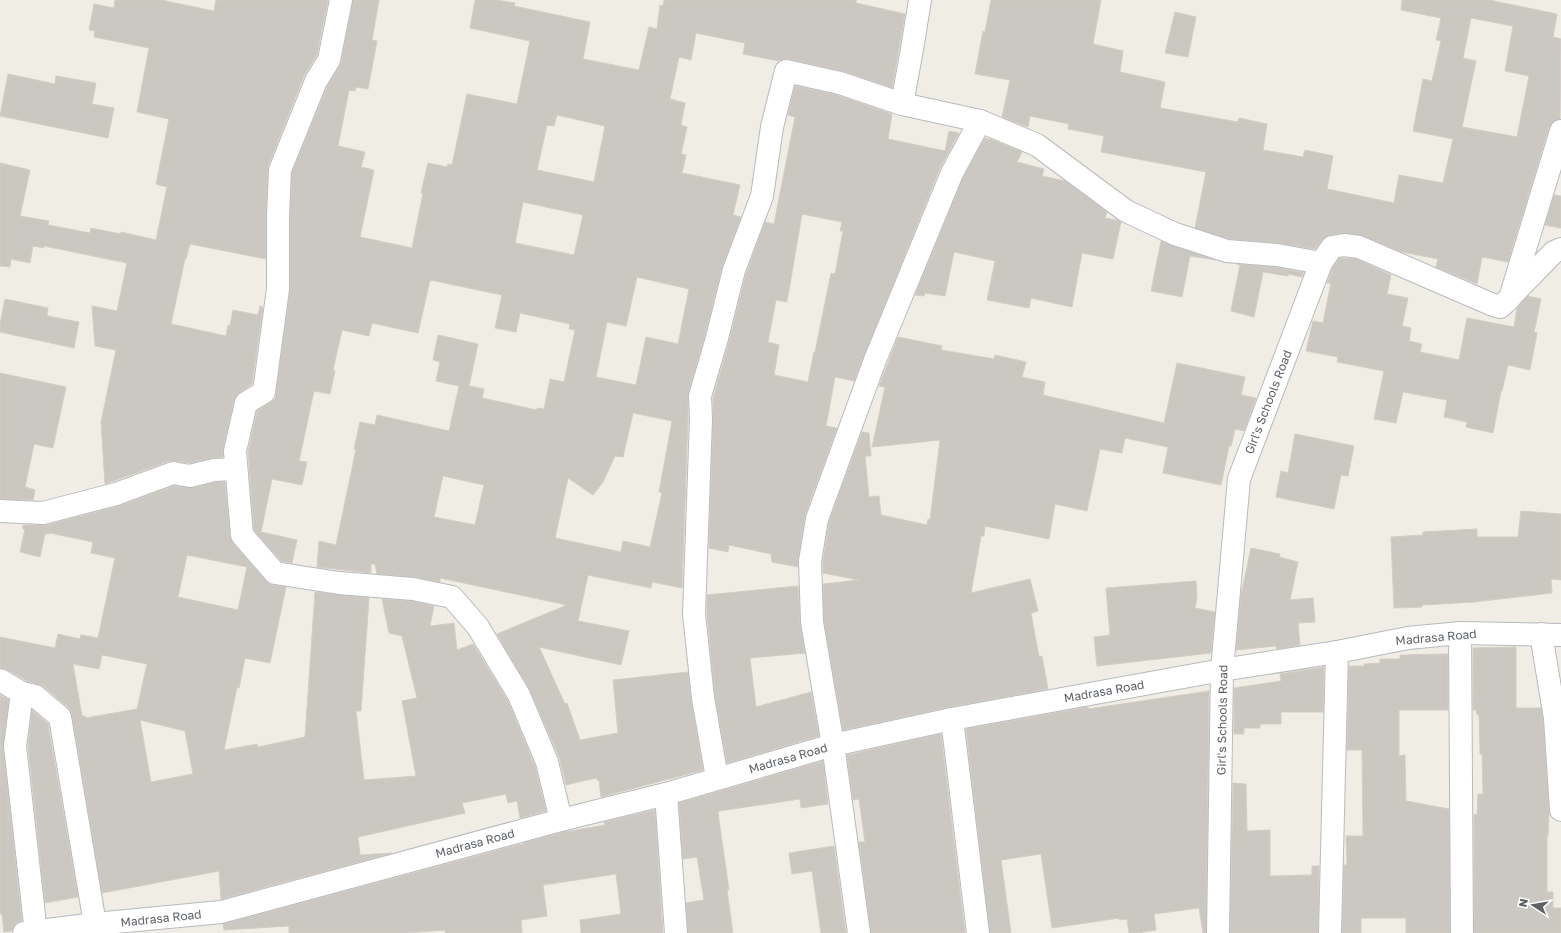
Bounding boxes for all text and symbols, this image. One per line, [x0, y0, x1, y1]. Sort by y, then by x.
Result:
street label: Girl's Schools Road [1241, 348, 1295, 456]
street label: Madrasa Road [1395, 626, 1477, 648]
street label: Girl's Schools Road [1214, 665, 1230, 775]
street label: Madrasa Road [1063, 677, 1145, 705]
street label: Madrasa Road [747, 740, 829, 776]
street label: Madrasa Road [434, 825, 516, 861]
north arrow [1513, 885, 1553, 925]
text: N [1516, 897, 1530, 908]
street label: Madrasa Road [120, 906, 202, 930]

